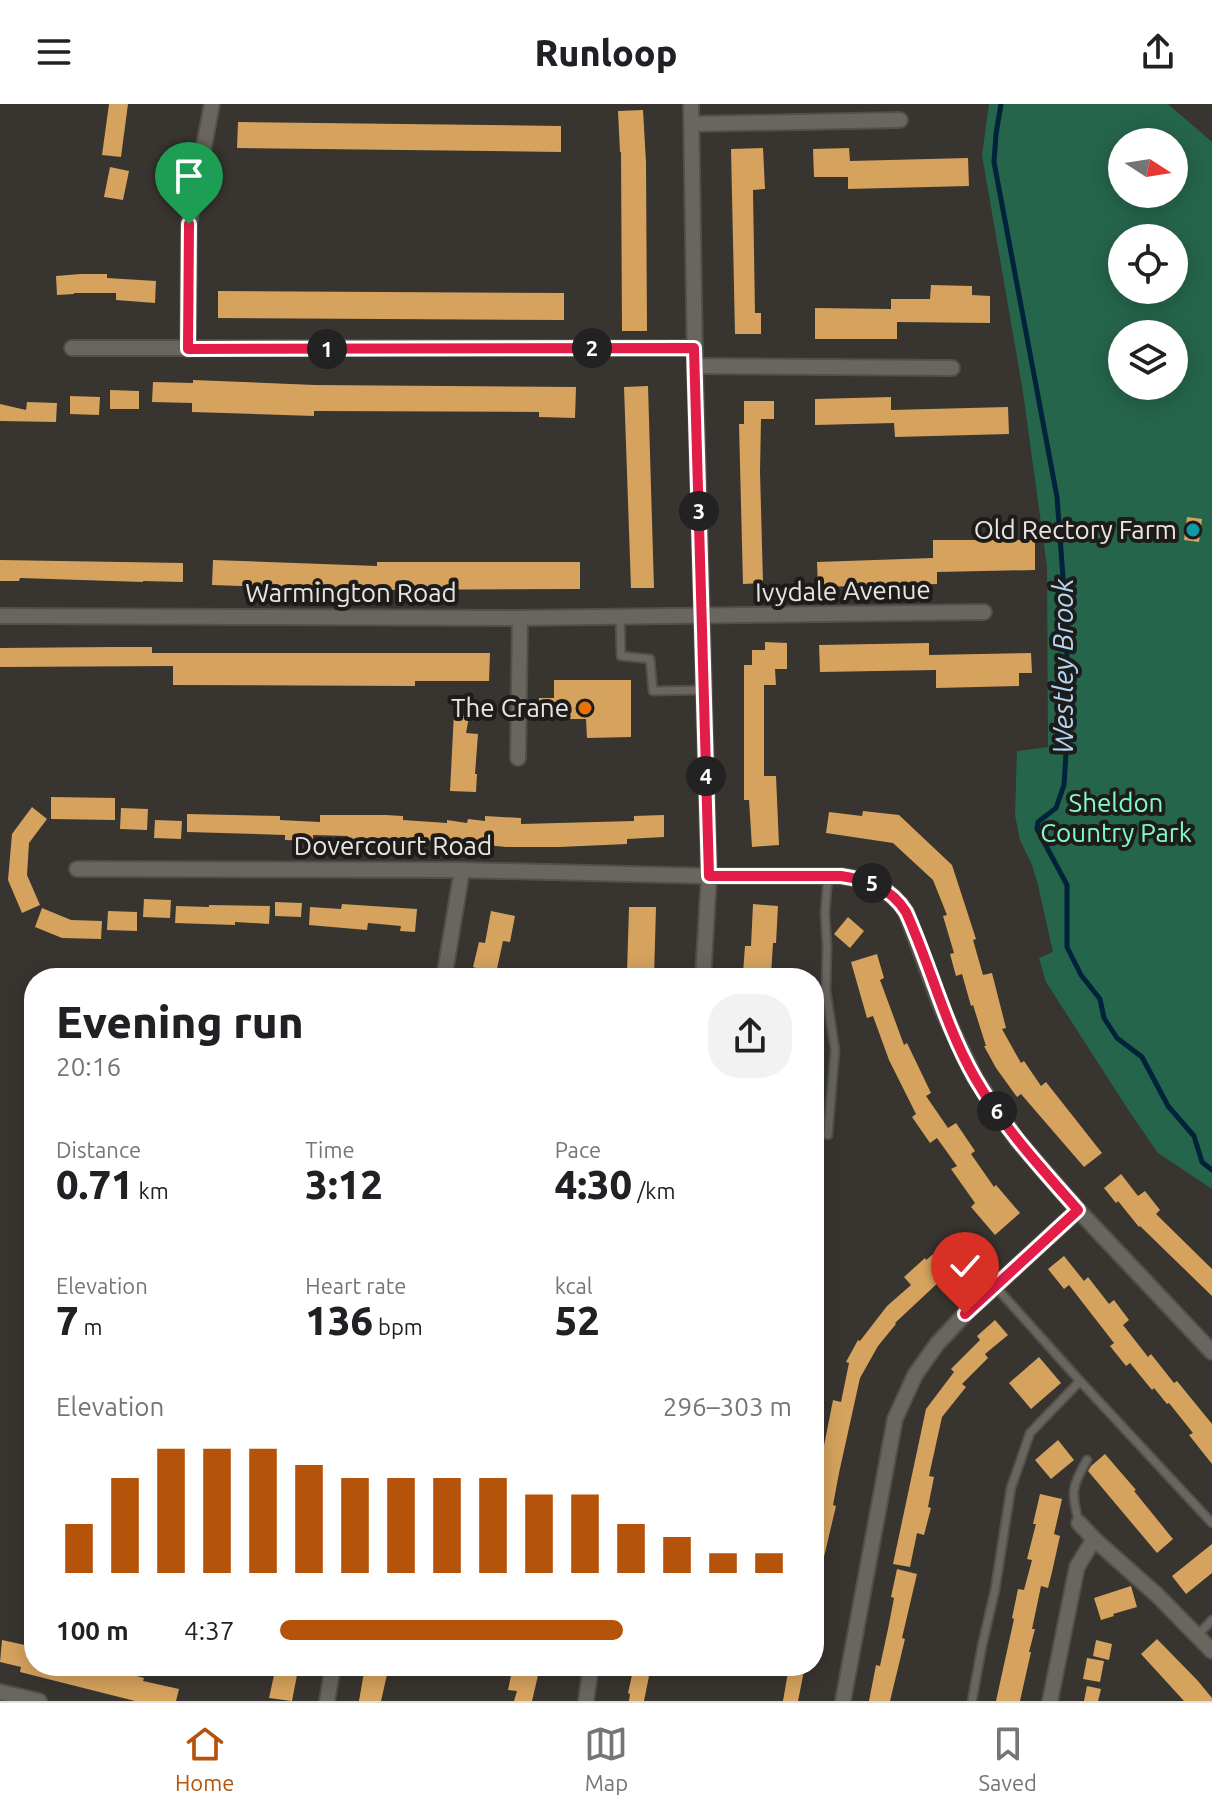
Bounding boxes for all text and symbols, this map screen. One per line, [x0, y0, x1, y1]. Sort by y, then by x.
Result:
icon: menu [32, 30, 76, 74]
icon: share [1136, 30, 1180, 74]
text: Runloop [535, 32, 677, 73]
north arrow [1108, 128, 1188, 208]
map controls [1108, 128, 1188, 400]
pin [155, 142, 223, 224]
icon: arrive [167, 154, 211, 198]
button: locate [1108, 224, 1188, 304]
button: layers [1108, 320, 1188, 400]
pin: 2 [572, 328, 612, 368]
pin: 1 [307, 329, 347, 369]
text: 2 [586, 335, 598, 360]
text: 1 [321, 336, 333, 361]
pin: 3 [679, 491, 719, 531]
text: 3 [693, 498, 705, 523]
place label: Old Rectory Farm [974, 515, 1177, 544]
marker: Old Rectory Farm [1184, 521, 1202, 539]
street label: Ivydale Avenue [755, 574, 931, 607]
street label: Warmington Road [245, 578, 457, 607]
water label: Westley Brook [1047, 578, 1078, 754]
place label: The Crane [451, 693, 569, 722]
marker: The Crane [576, 699, 594, 717]
pin: 4 [686, 756, 726, 796]
text: 4 [700, 763, 712, 788]
park label: Sheldon Country Park [1040, 788, 1192, 847]
street label: Dovercourt Road [294, 831, 492, 860]
pin: 5 [852, 863, 892, 903]
text: 5 [866, 870, 878, 895]
button: share [708, 994, 792, 1078]
text: Evening run [56, 997, 304, 1046]
text: 20:16 [56, 1052, 121, 1081]
pin: 6 [977, 1091, 1017, 1131]
text: 6 [991, 1098, 1003, 1123]
text: Distance [56, 1137, 141, 1162]
text: Time [305, 1137, 355, 1162]
text: Pace [555, 1137, 601, 1162]
text: 0.71 [56, 1162, 134, 1207]
text: 3:12 [305, 1162, 383, 1207]
text: 4:30 [555, 1162, 632, 1207]
text: km [134, 1178, 169, 1203]
text: /km [632, 1178, 675, 1203]
pin [931, 1232, 999, 1314]
icon: check [943, 1244, 987, 1288]
text: Elevation [56, 1273, 148, 1298]
text: Heart rate [305, 1273, 407, 1298]
text: kcal [555, 1273, 593, 1298]
text: 7 [56, 1298, 79, 1343]
text: 136 [305, 1298, 373, 1343]
text: 52 [555, 1298, 600, 1343]
text: m [79, 1314, 103, 1339]
text: bpm [373, 1314, 423, 1339]
text: Elevation [56, 1392, 164, 1421]
text: 296–303 m [663, 1392, 792, 1421]
text: 100 m [56, 1616, 129, 1645]
text: 4:37 [184, 1616, 234, 1645]
tab: Home [175, 1722, 234, 1795]
tab: Map [584, 1722, 628, 1795]
tab: Saved [978, 1722, 1037, 1795]

